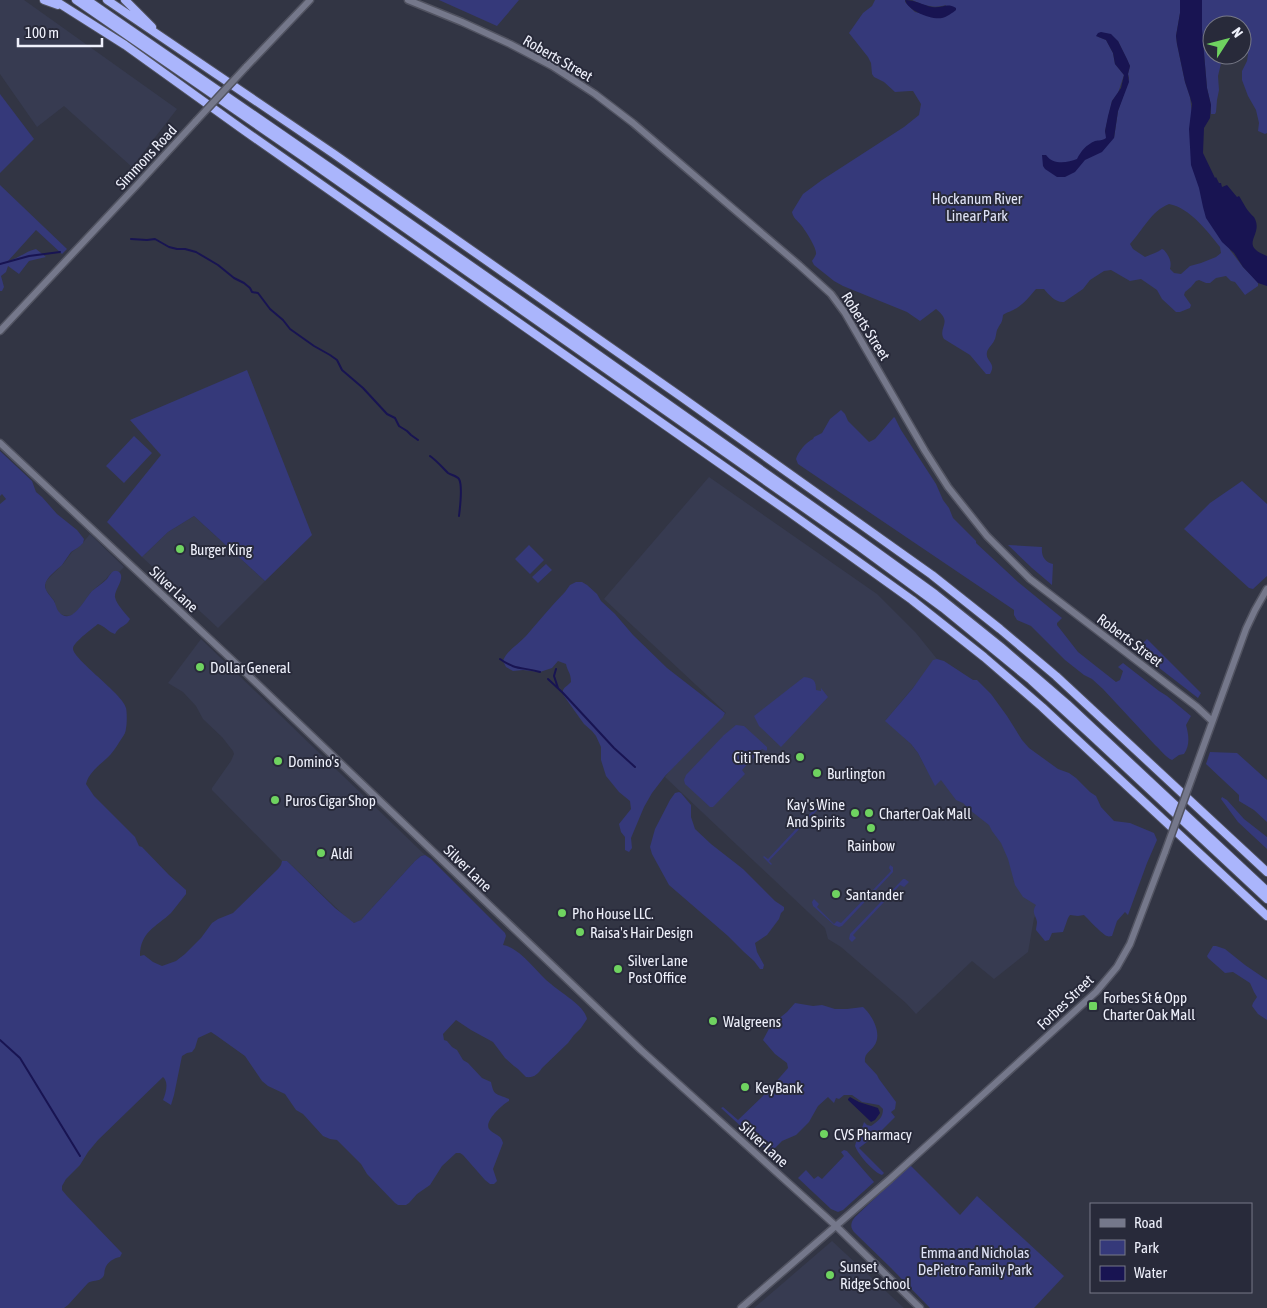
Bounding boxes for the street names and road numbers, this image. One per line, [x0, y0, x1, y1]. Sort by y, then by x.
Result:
street label: Roberts Street [520, 31, 596, 85]
street label: Simmons Road [112, 121, 180, 193]
street label: Roberts Street [838, 289, 894, 363]
street label: Silver Lane [146, 562, 202, 616]
street label: Roberts Street [1094, 610, 1166, 670]
street label: Silver Lane [441, 841, 496, 895]
street label: Forbes Street [1033, 971, 1097, 1033]
street label: Silver Lane [736, 1118, 792, 1170]

